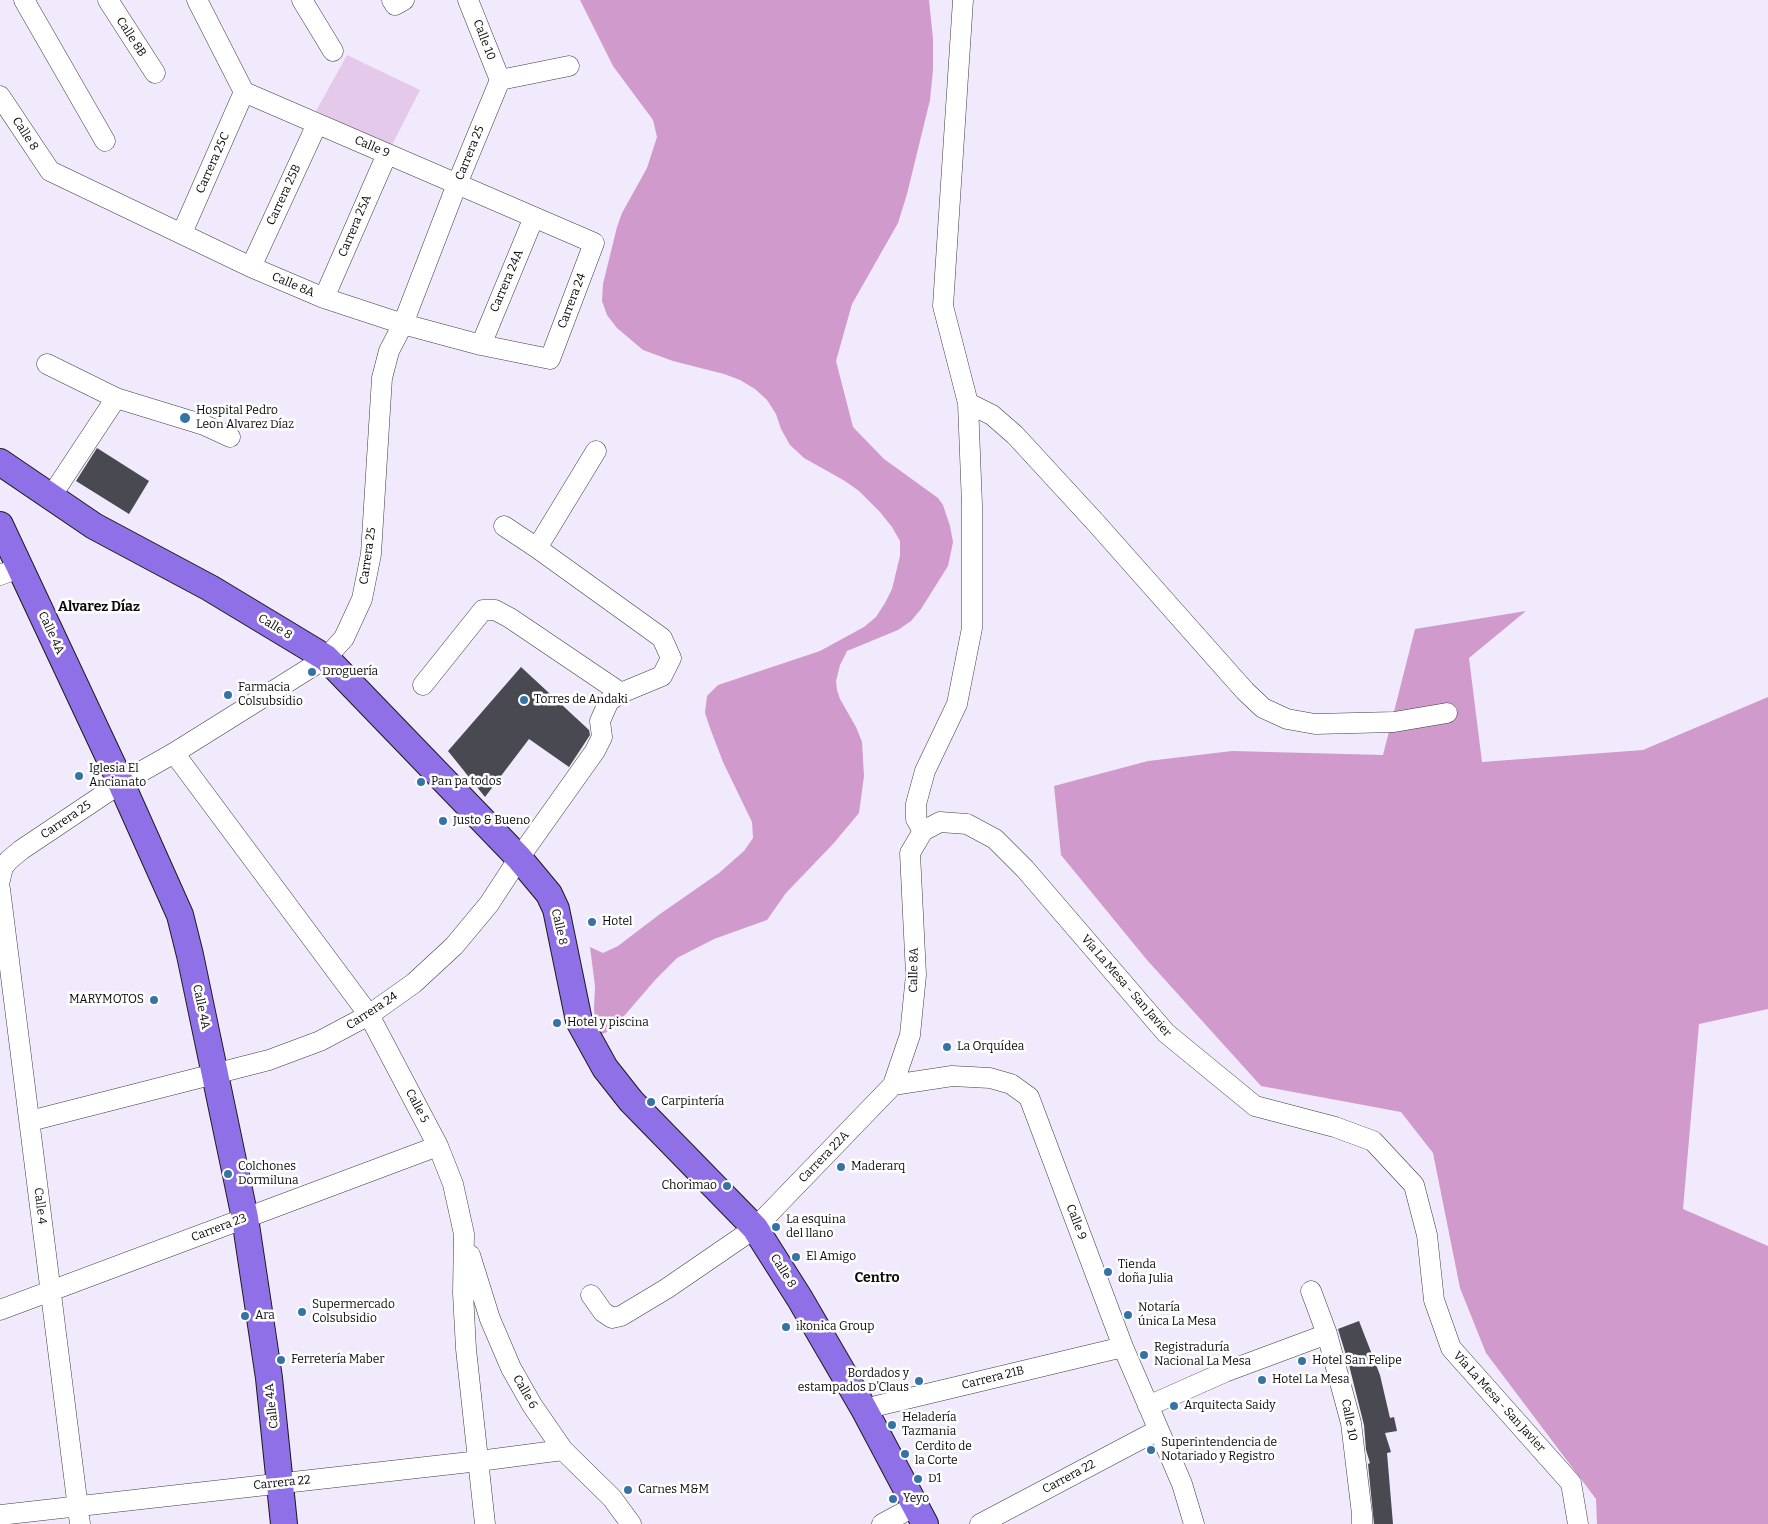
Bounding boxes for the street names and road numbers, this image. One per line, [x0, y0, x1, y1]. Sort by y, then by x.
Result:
street label: Calle 8B [113, 14, 149, 60]
street label: Calle 10 [470, 18, 498, 62]
street label: Calle 8 [9, 115, 41, 153]
street label: Carrera 25 [453, 124, 487, 182]
street label: Carrera 25C [193, 130, 233, 196]
street label: Calle 9 [352, 133, 392, 161]
street label: Carrera 25B [264, 162, 304, 228]
street label: Carrera 25A [335, 193, 375, 259]
street label: Carrera 24A [487, 247, 527, 315]
street label: Calle 8A [269, 270, 317, 300]
street label: Carrera 24 [555, 271, 589, 331]
street label: Carrera 25 [357, 526, 379, 586]
street label: Calle 4A [35, 609, 67, 657]
street label: Calle 8 [255, 611, 295, 643]
street label: Carrera 25 [38, 798, 94, 842]
street label: Calle 8 [548, 907, 570, 947]
street label: Vía La Mesa - San Javier [1078, 932, 1174, 1040]
street label: Calle 8A [906, 947, 922, 993]
street label: Calle 4A [189, 983, 213, 1031]
street label: Carrera 24 [344, 989, 400, 1033]
street label: Calle 5 [402, 1087, 432, 1125]
street label: Carrera 22A [796, 1128, 852, 1186]
street label: Calle 4 [31, 1187, 49, 1225]
street label: Calle 9 [1063, 1202, 1089, 1242]
street label: Carrera 23 [189, 1211, 249, 1245]
street label: Calle 8 [767, 1251, 799, 1291]
street label: Vía La Mesa - San Javier [1450, 1349, 1548, 1455]
street label: Carrera 21B [960, 1363, 1026, 1393]
street label: Calle 6 [510, 1372, 540, 1412]
street label: Calle 4A [262, 1383, 282, 1429]
street label: Calle 10 [1338, 1398, 1360, 1442]
street label: Carrera 22 [1040, 1457, 1098, 1497]
street label: Carrera 22 [253, 1473, 311, 1493]

